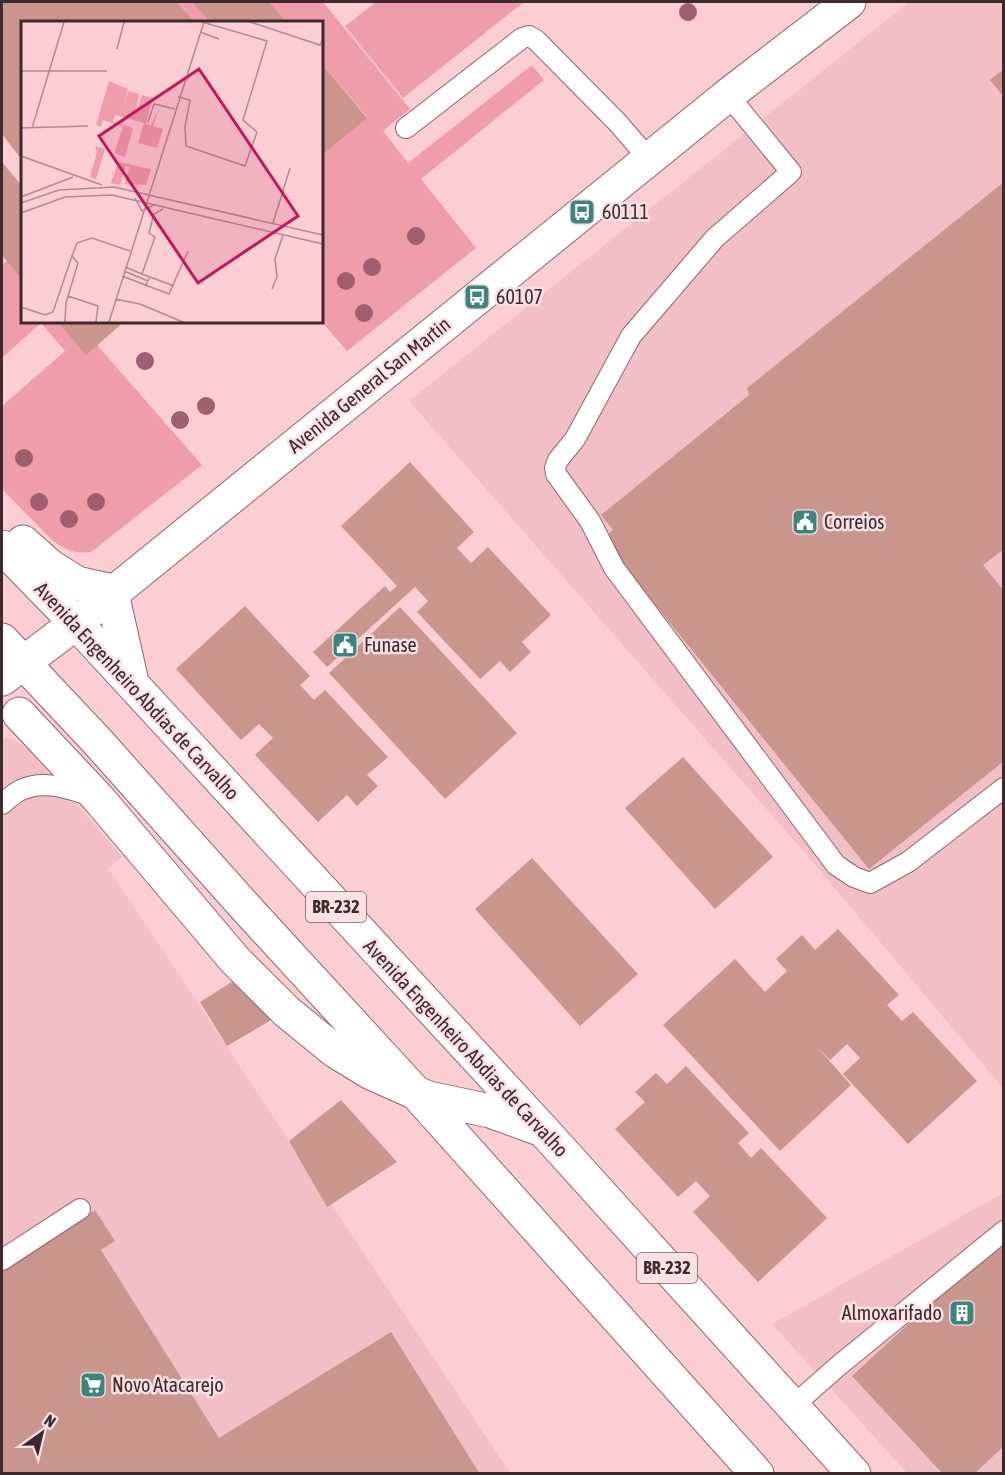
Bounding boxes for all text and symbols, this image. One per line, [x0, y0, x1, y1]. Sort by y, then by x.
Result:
inset map [21, 21, 322, 322]
bus stop icon: 60111 [567, 197, 597, 227]
place label: 60111 [602, 200, 649, 223]
bus stop icon: 60107 [462, 282, 492, 312]
place label: 60107 [496, 285, 543, 308]
street label: Avenida General San Martin [283, 312, 455, 457]
public building icon: Correios [790, 507, 820, 537]
place label: Correios [824, 510, 884, 533]
street label: Avenida Engenheiro Abdias de Carvalho [30, 577, 244, 804]
public building icon: Funase [330, 630, 360, 660]
place label: Funase [364, 633, 417, 656]
road number: BR-232 [306, 892, 366, 922]
street label: Avenida Engenheiro Abdias de Carvalho [359, 934, 573, 1161]
road number: BR-232 [637, 1253, 697, 1283]
building icon: Almoxarifado [947, 1298, 977, 1328]
place label: Almoxarifado [842, 1301, 942, 1324]
supermarket icon: Novo Atacarejo [78, 1370, 108, 1400]
place label: Novo Atacarejo [112, 1373, 224, 1396]
north arrow [12, 1403, 72, 1463]
text: N [41, 1410, 59, 1431]

